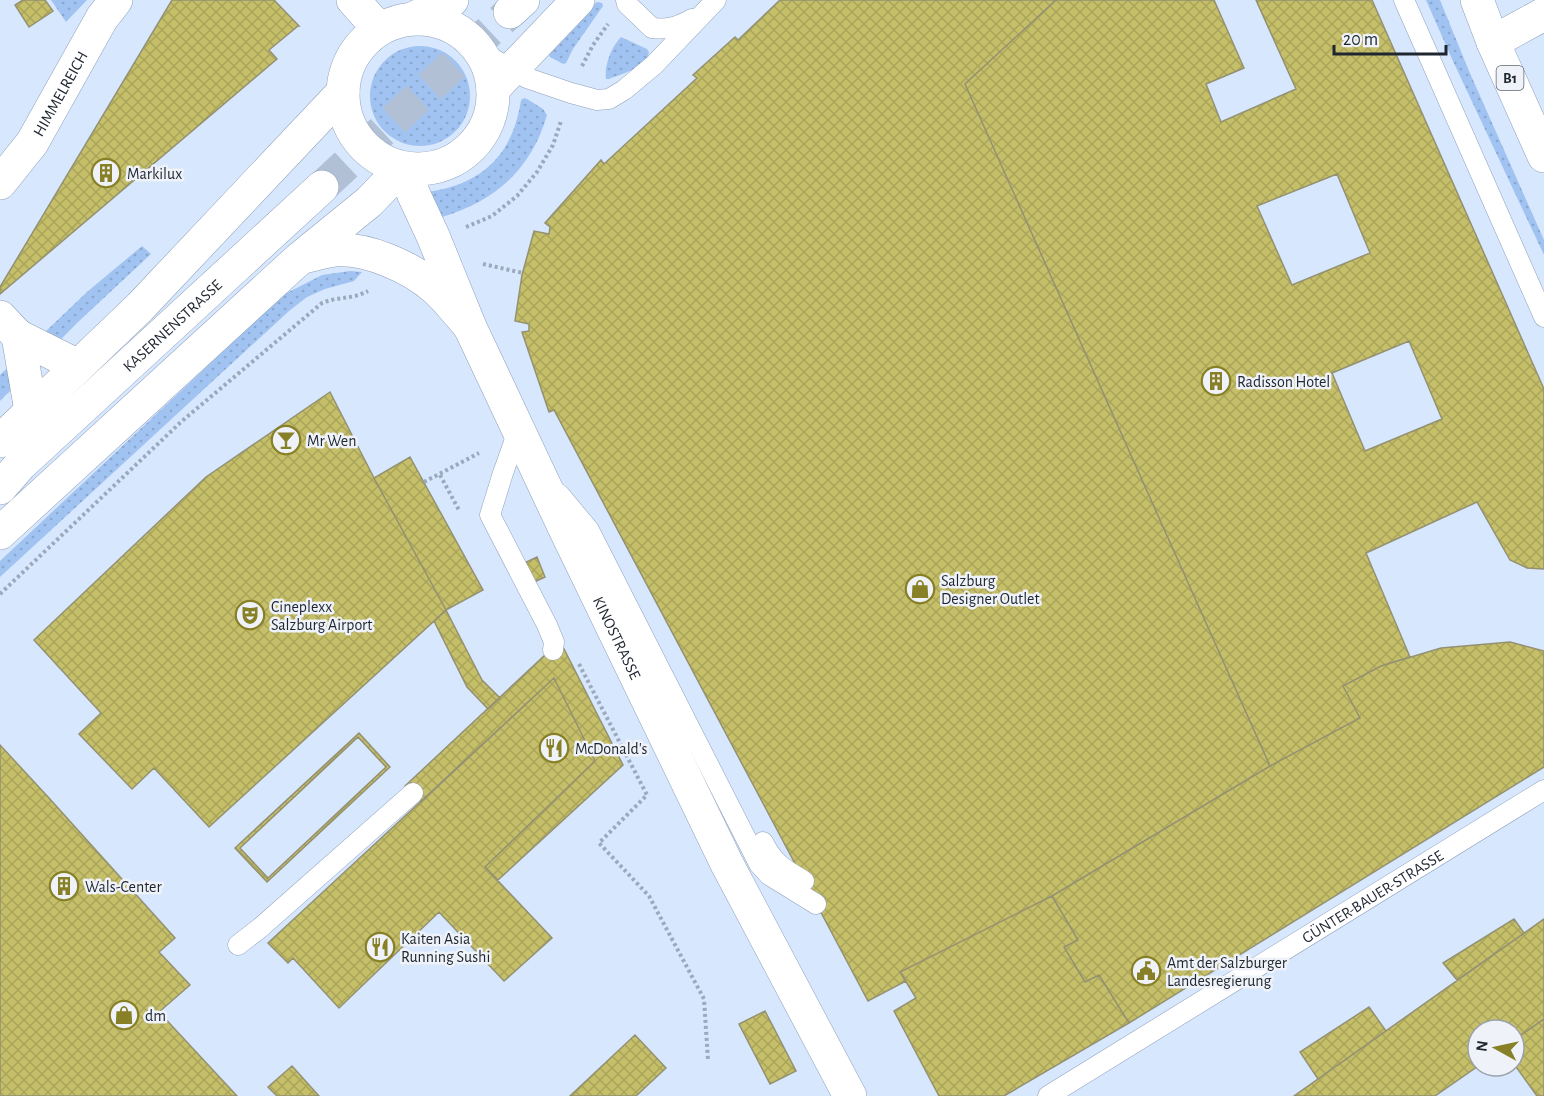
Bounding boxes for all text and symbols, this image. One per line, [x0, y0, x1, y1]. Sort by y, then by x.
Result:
scale bar [1334, 18, 1446, 56]
text: 20 m [1343, 31, 1378, 49]
street label: HIMMELREICH [30, 49, 91, 139]
road number: B1 [1496, 66, 1524, 90]
building icon: Markilux [90, 157, 122, 189]
place label: Markilux [127, 166, 182, 182]
street label: KASERNENSTRASSE [120, 276, 225, 375]
building icon: Radisson Hotel [1200, 365, 1232, 397]
place label: Radisson Hotel [1237, 374, 1330, 390]
bar icon: Mr Wen [270, 424, 302, 456]
place label: Mr Wen [307, 433, 357, 449]
shop icon: Salzburg Designer Outlet [904, 573, 936, 605]
place label: Salzburg Designer Outlet [941, 573, 1040, 607]
street label: KINOSTRASSE [590, 594, 644, 682]
theatre icon: Cineplexx Salzburg Airport [234, 599, 266, 631]
place label: Cineplexx Salzburg Airport [271, 599, 372, 633]
restaurant icon: McDonald's [538, 732, 570, 764]
place label: McDonald's [575, 741, 648, 757]
street label: GÜNTER-BAUER-STRASSE [1300, 847, 1446, 946]
building icon: Wals-Center [48, 870, 80, 902]
place label: Wals-Center [85, 879, 162, 895]
restaurant icon: Kaiten Asia Running Sushi [364, 931, 396, 963]
place label: Kaiten Asia Running Sushi [401, 931, 490, 965]
public building icon: Amt der Salzburger Landesregierung [1130, 955, 1162, 987]
place label: Amt der Salzburger Landesregierung [1167, 955, 1288, 989]
shop icon: dm [108, 999, 140, 1031]
place label: dm [145, 1008, 166, 1024]
north arrow [1466, 1018, 1526, 1078]
text: N [1473, 1039, 1491, 1053]

